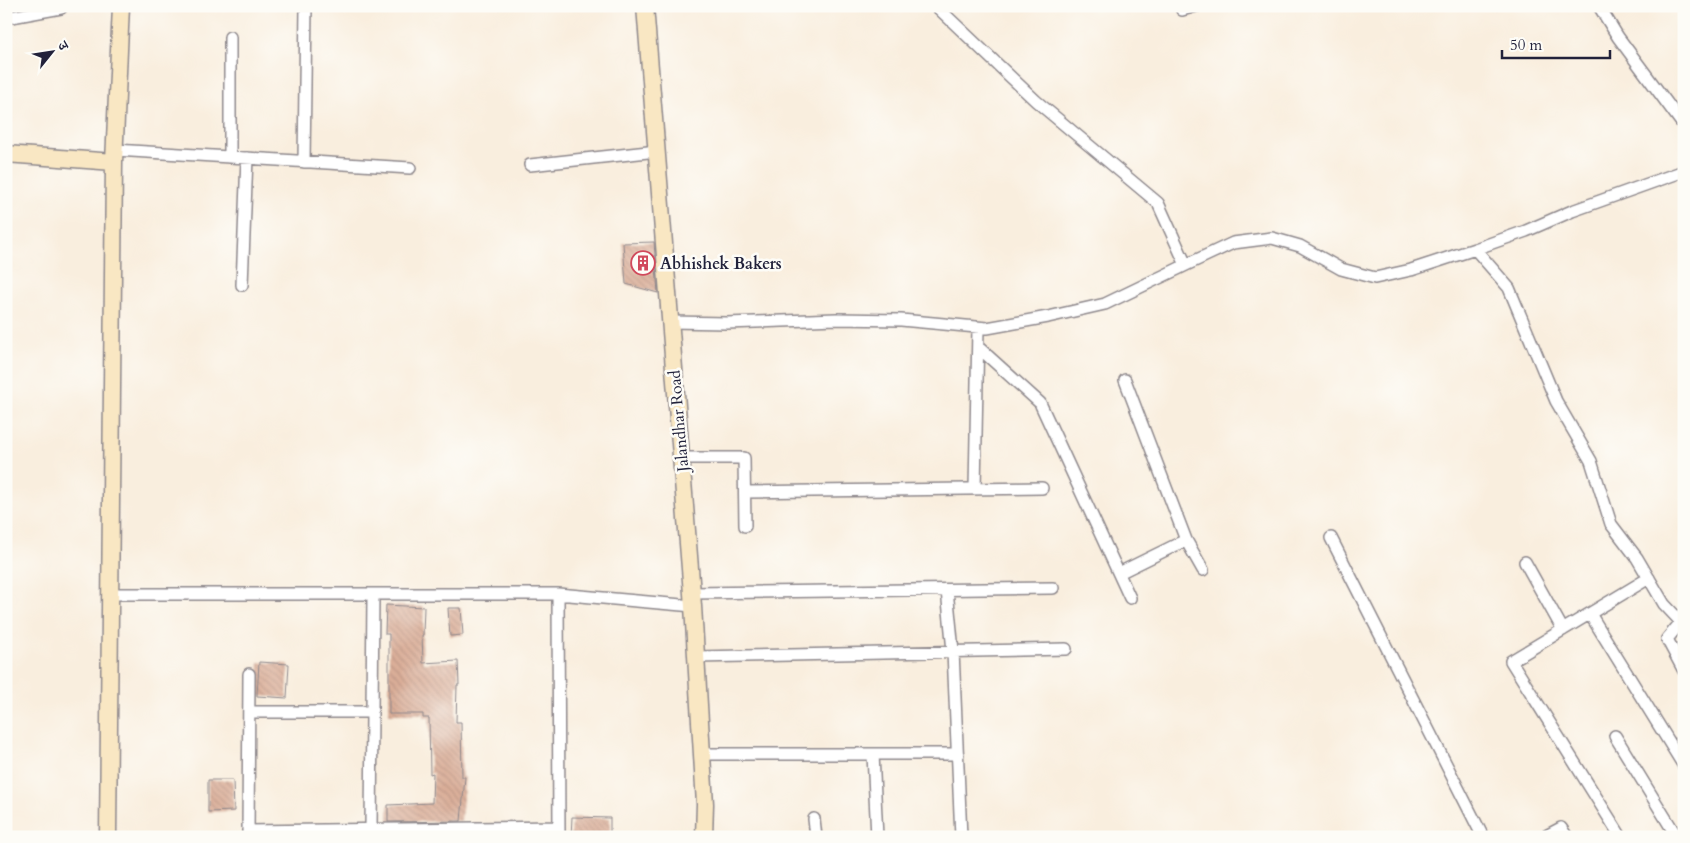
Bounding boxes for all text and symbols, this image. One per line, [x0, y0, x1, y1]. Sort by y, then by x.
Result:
north arrow [28, 28, 78, 78]
scale bar [1502, 28, 1610, 60]
text: 50 m [1510, 35, 1542, 55]
text: उ [52, 37, 73, 54]
building icon: Abhishek Bakers [630, 250, 656, 276]
place label: Abhishek Bakers [660, 253, 782, 275]
street label: Jalandhar Road [664, 369, 695, 475]

